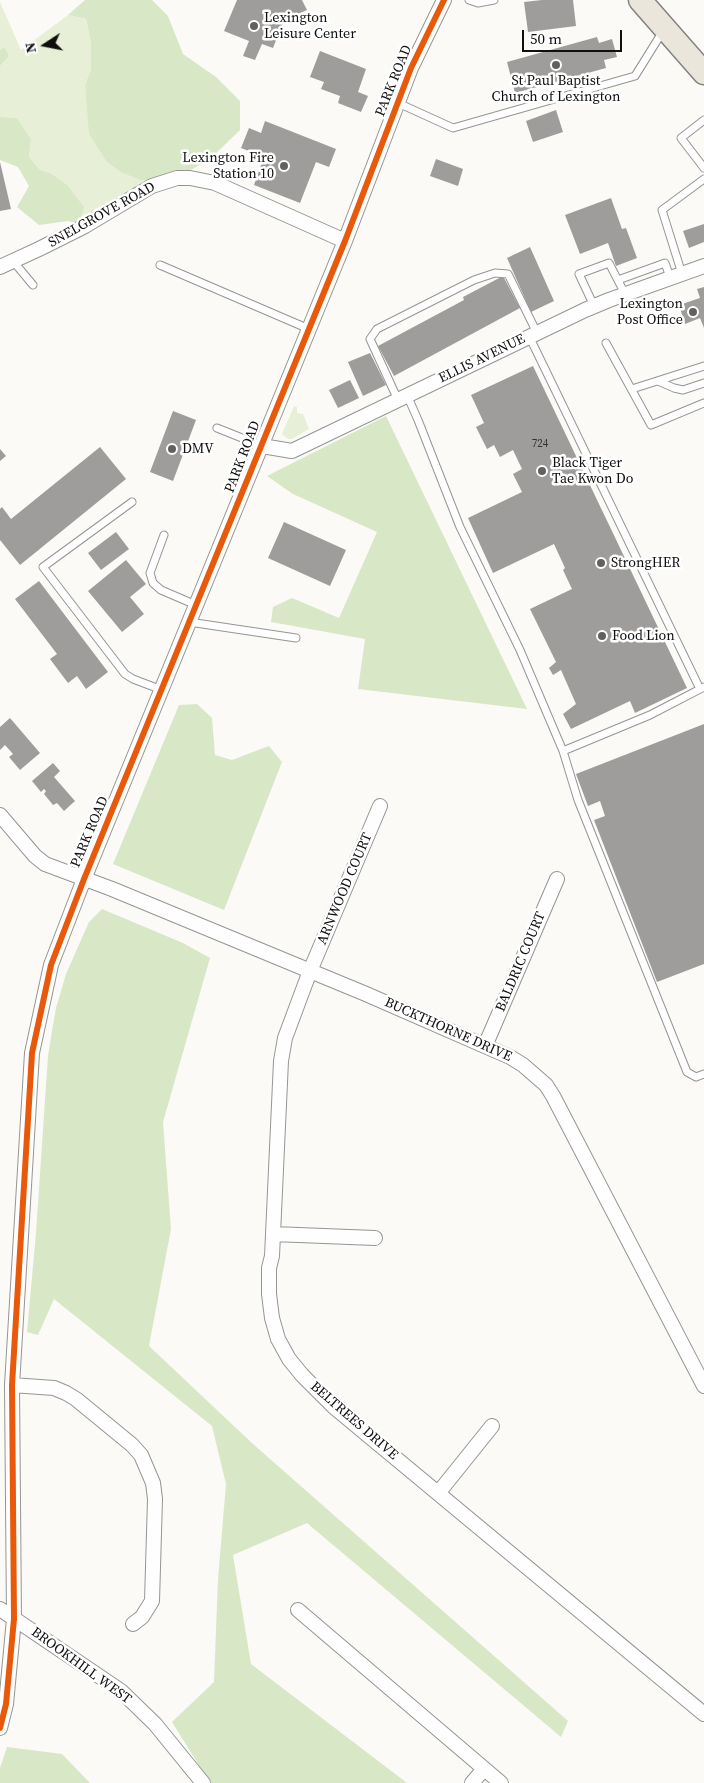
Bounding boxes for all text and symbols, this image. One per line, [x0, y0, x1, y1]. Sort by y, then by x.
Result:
place label: Lexington Leisure Center [264, 10, 356, 42]
north arrow [20, 20, 70, 70]
marker: Lexington Leisure Center [248, 20, 260, 32]
scale bar [524, 20, 624, 52]
text: 50 m [530, 28, 562, 49]
text: N [19, 41, 41, 55]
street label: PARK ROAD [372, 43, 416, 119]
marker: St Paul Baptist Church of Lexington [550, 59, 562, 71]
place label: St Paul Baptist Church of Lexington [492, 73, 620, 105]
place label: Lexington Fire Station 10 [182, 150, 274, 182]
marker: Lexington Fire Station 10 [278, 160, 290, 172]
street label: SNELGROVE ROAD [46, 179, 158, 251]
place label: Lexington Post Office [617, 296, 683, 328]
marker: Lexington Post Office [687, 306, 699, 318]
street label: ELLIS AVENUE [436, 331, 528, 387]
street label: PARK ROAD [222, 419, 264, 495]
house number: 724 [532, 437, 548, 451]
place label: DMV [182, 441, 214, 457]
marker: DMV [166, 443, 178, 455]
place label: Black Tiger Tae Kwon Do [552, 455, 633, 488]
marker: Black Tiger Tae Kwon Do [536, 465, 548, 477]
place label: StrongHER [611, 555, 680, 571]
marker: StrongHER [595, 557, 607, 569]
place label: Food Lion [612, 628, 675, 644]
marker: Food Lion [596, 630, 608, 642]
street label: PARK ROAD [68, 794, 112, 870]
street label: ARNWOOD COURT [314, 831, 376, 947]
street label: BALDRIC COURT [492, 910, 550, 1014]
street label: BUCKTHORNE DRIVE [382, 994, 514, 1066]
street label: BELTREES DRIVE [307, 1378, 401, 1464]
street label: BROOKHILL WEST [28, 1624, 134, 1708]

